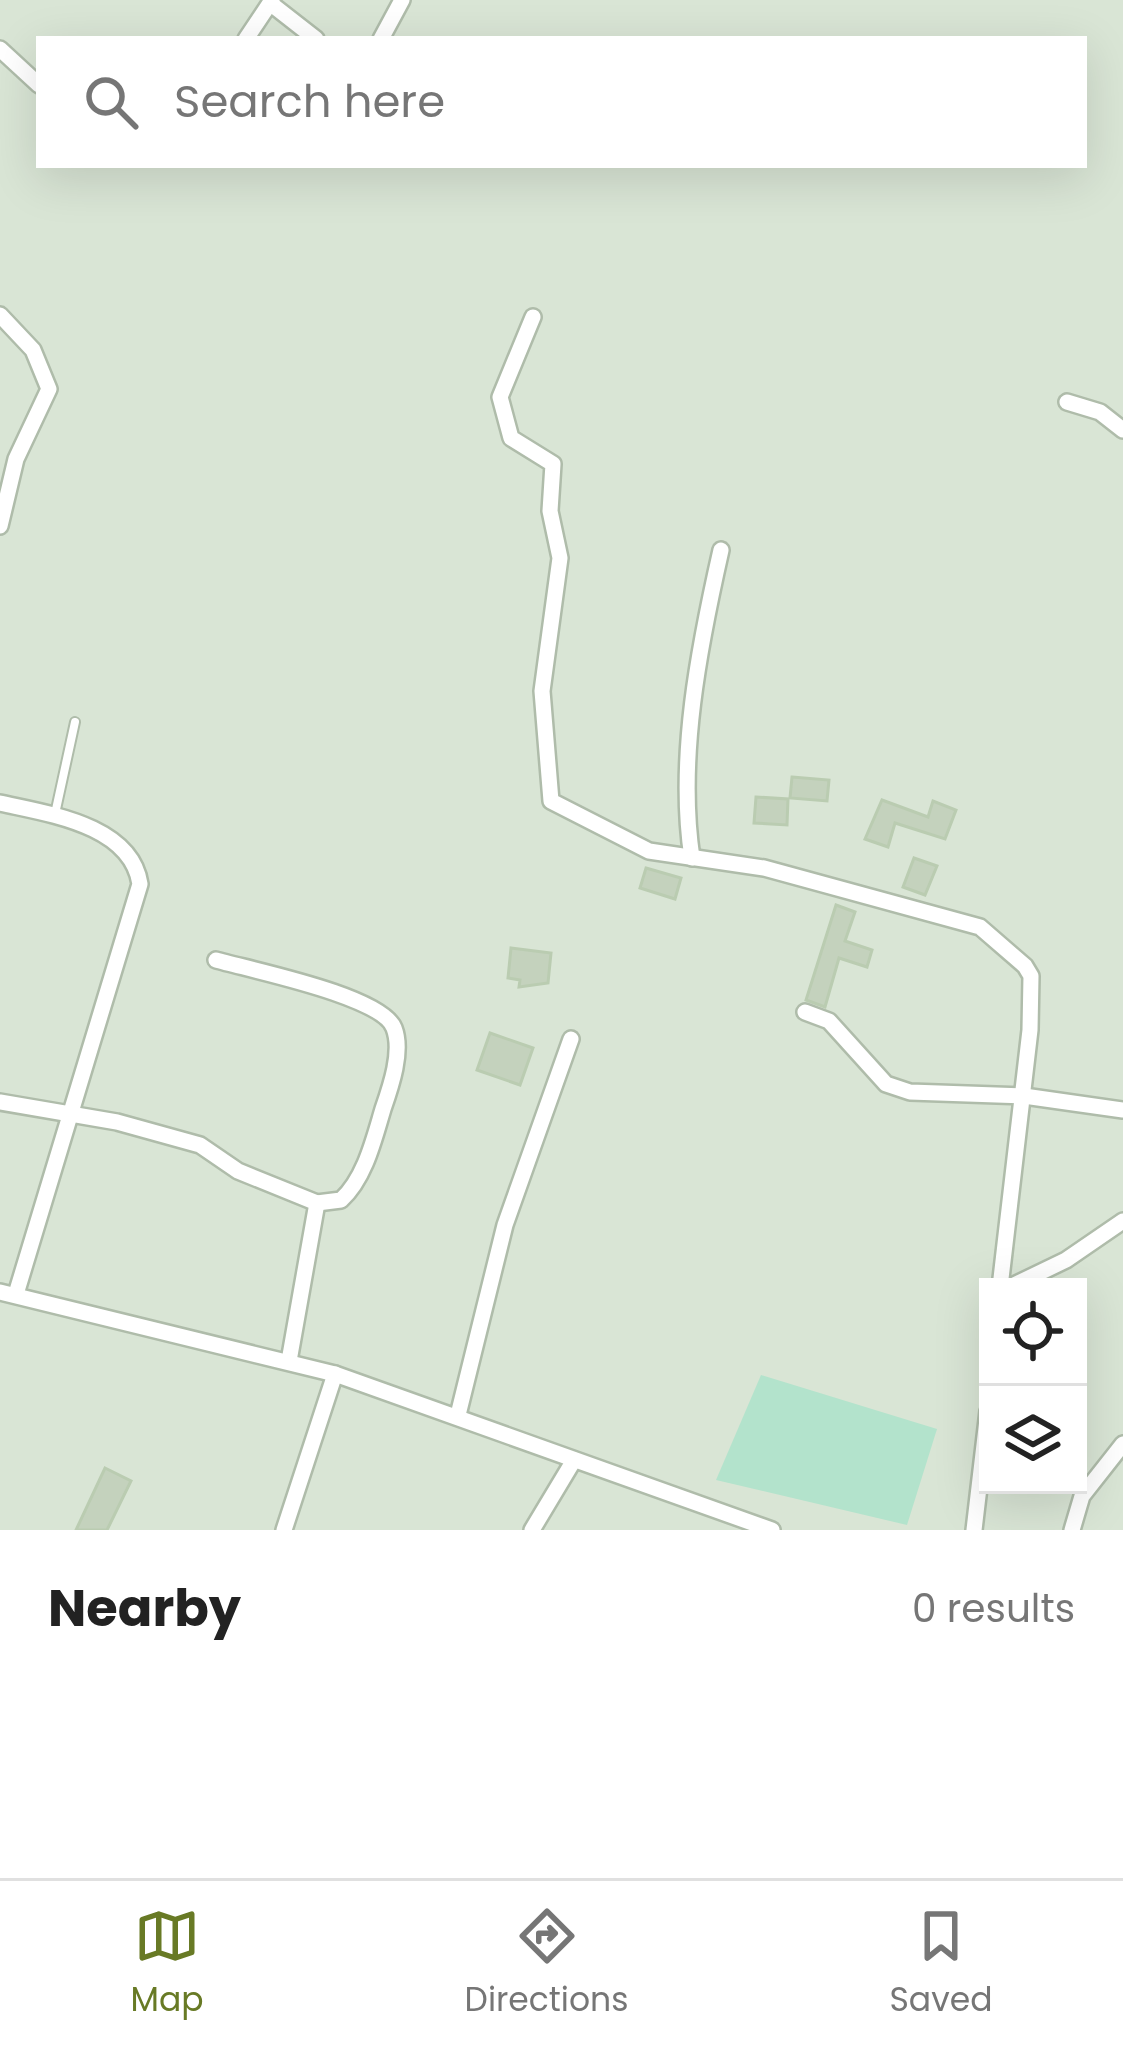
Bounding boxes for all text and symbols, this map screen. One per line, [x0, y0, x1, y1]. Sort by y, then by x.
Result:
search box [36, 36, 1087, 168]
icon: search [78, 69, 144, 135]
text: Search here [174, 70, 445, 133]
map controls [979, 1278, 1087, 1494]
button: locate [979, 1278, 1087, 1386]
button: layers [979, 1386, 1087, 1494]
text: Nearby [48, 1572, 241, 1644]
text: 0 results [912, 1581, 1075, 1636]
tab: Map [131, 1903, 204, 2025]
tab: Directions [465, 1903, 628, 2025]
tab: Saved [890, 1903, 992, 2025]

